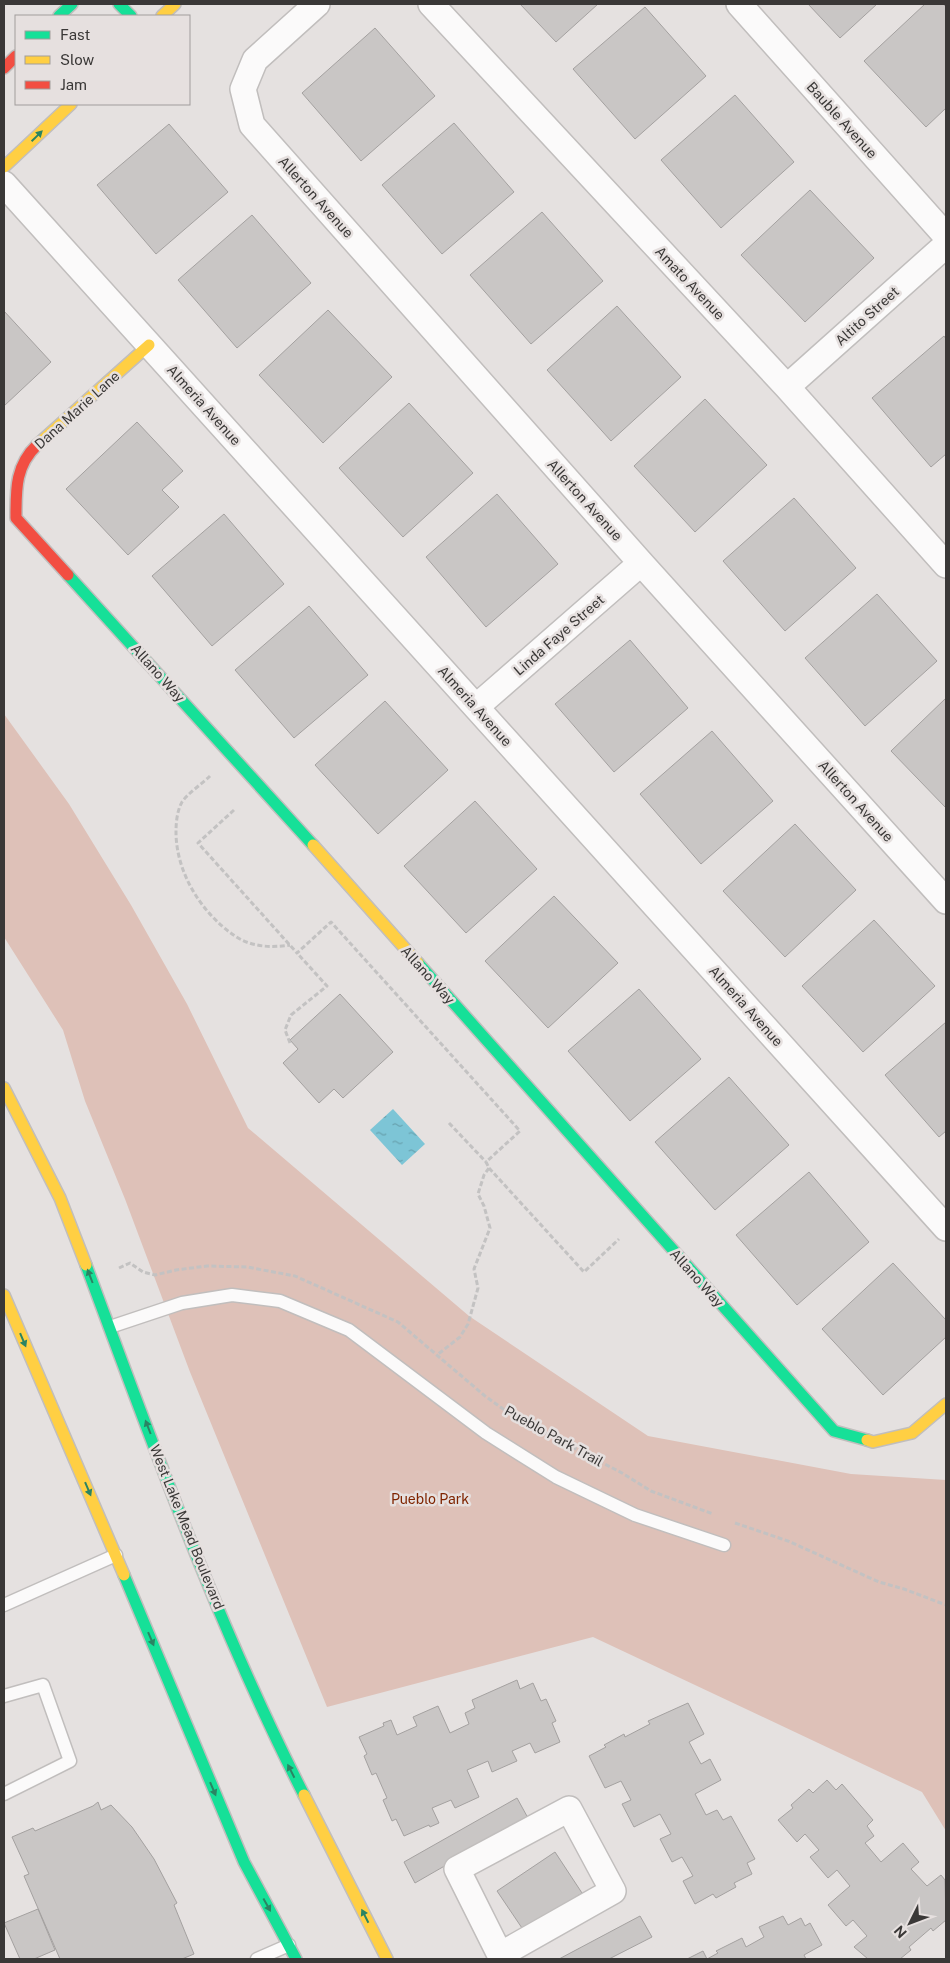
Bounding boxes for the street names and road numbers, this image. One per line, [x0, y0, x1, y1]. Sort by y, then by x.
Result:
street label: Bauble Avenue [804, 79, 880, 161]
street label: Allerton Avenue [275, 153, 357, 241]
street label: Amato Avenue [652, 243, 728, 323]
street label: Altito Street [832, 283, 902, 349]
street label: Almeria Avenue [164, 362, 244, 448]
street label: Dana Marie Lane [31, 368, 123, 452]
street label: Allerton Avenue [544, 456, 626, 544]
street label: Linda Faye Street [511, 591, 607, 679]
street label: Allano Way [128, 641, 189, 706]
street label: Almeria Avenue [435, 663, 515, 749]
street label: Allerton Avenue [815, 757, 897, 845]
street label: Allano Way [398, 943, 459, 1008]
street label: Almeria Avenue [706, 963, 786, 1049]
street label: Allano Way [667, 1246, 728, 1311]
street label: Pueblo Park Trail [502, 1402, 606, 1470]
street label: West Lake Mead Boulevard [147, 1442, 227, 1612]

